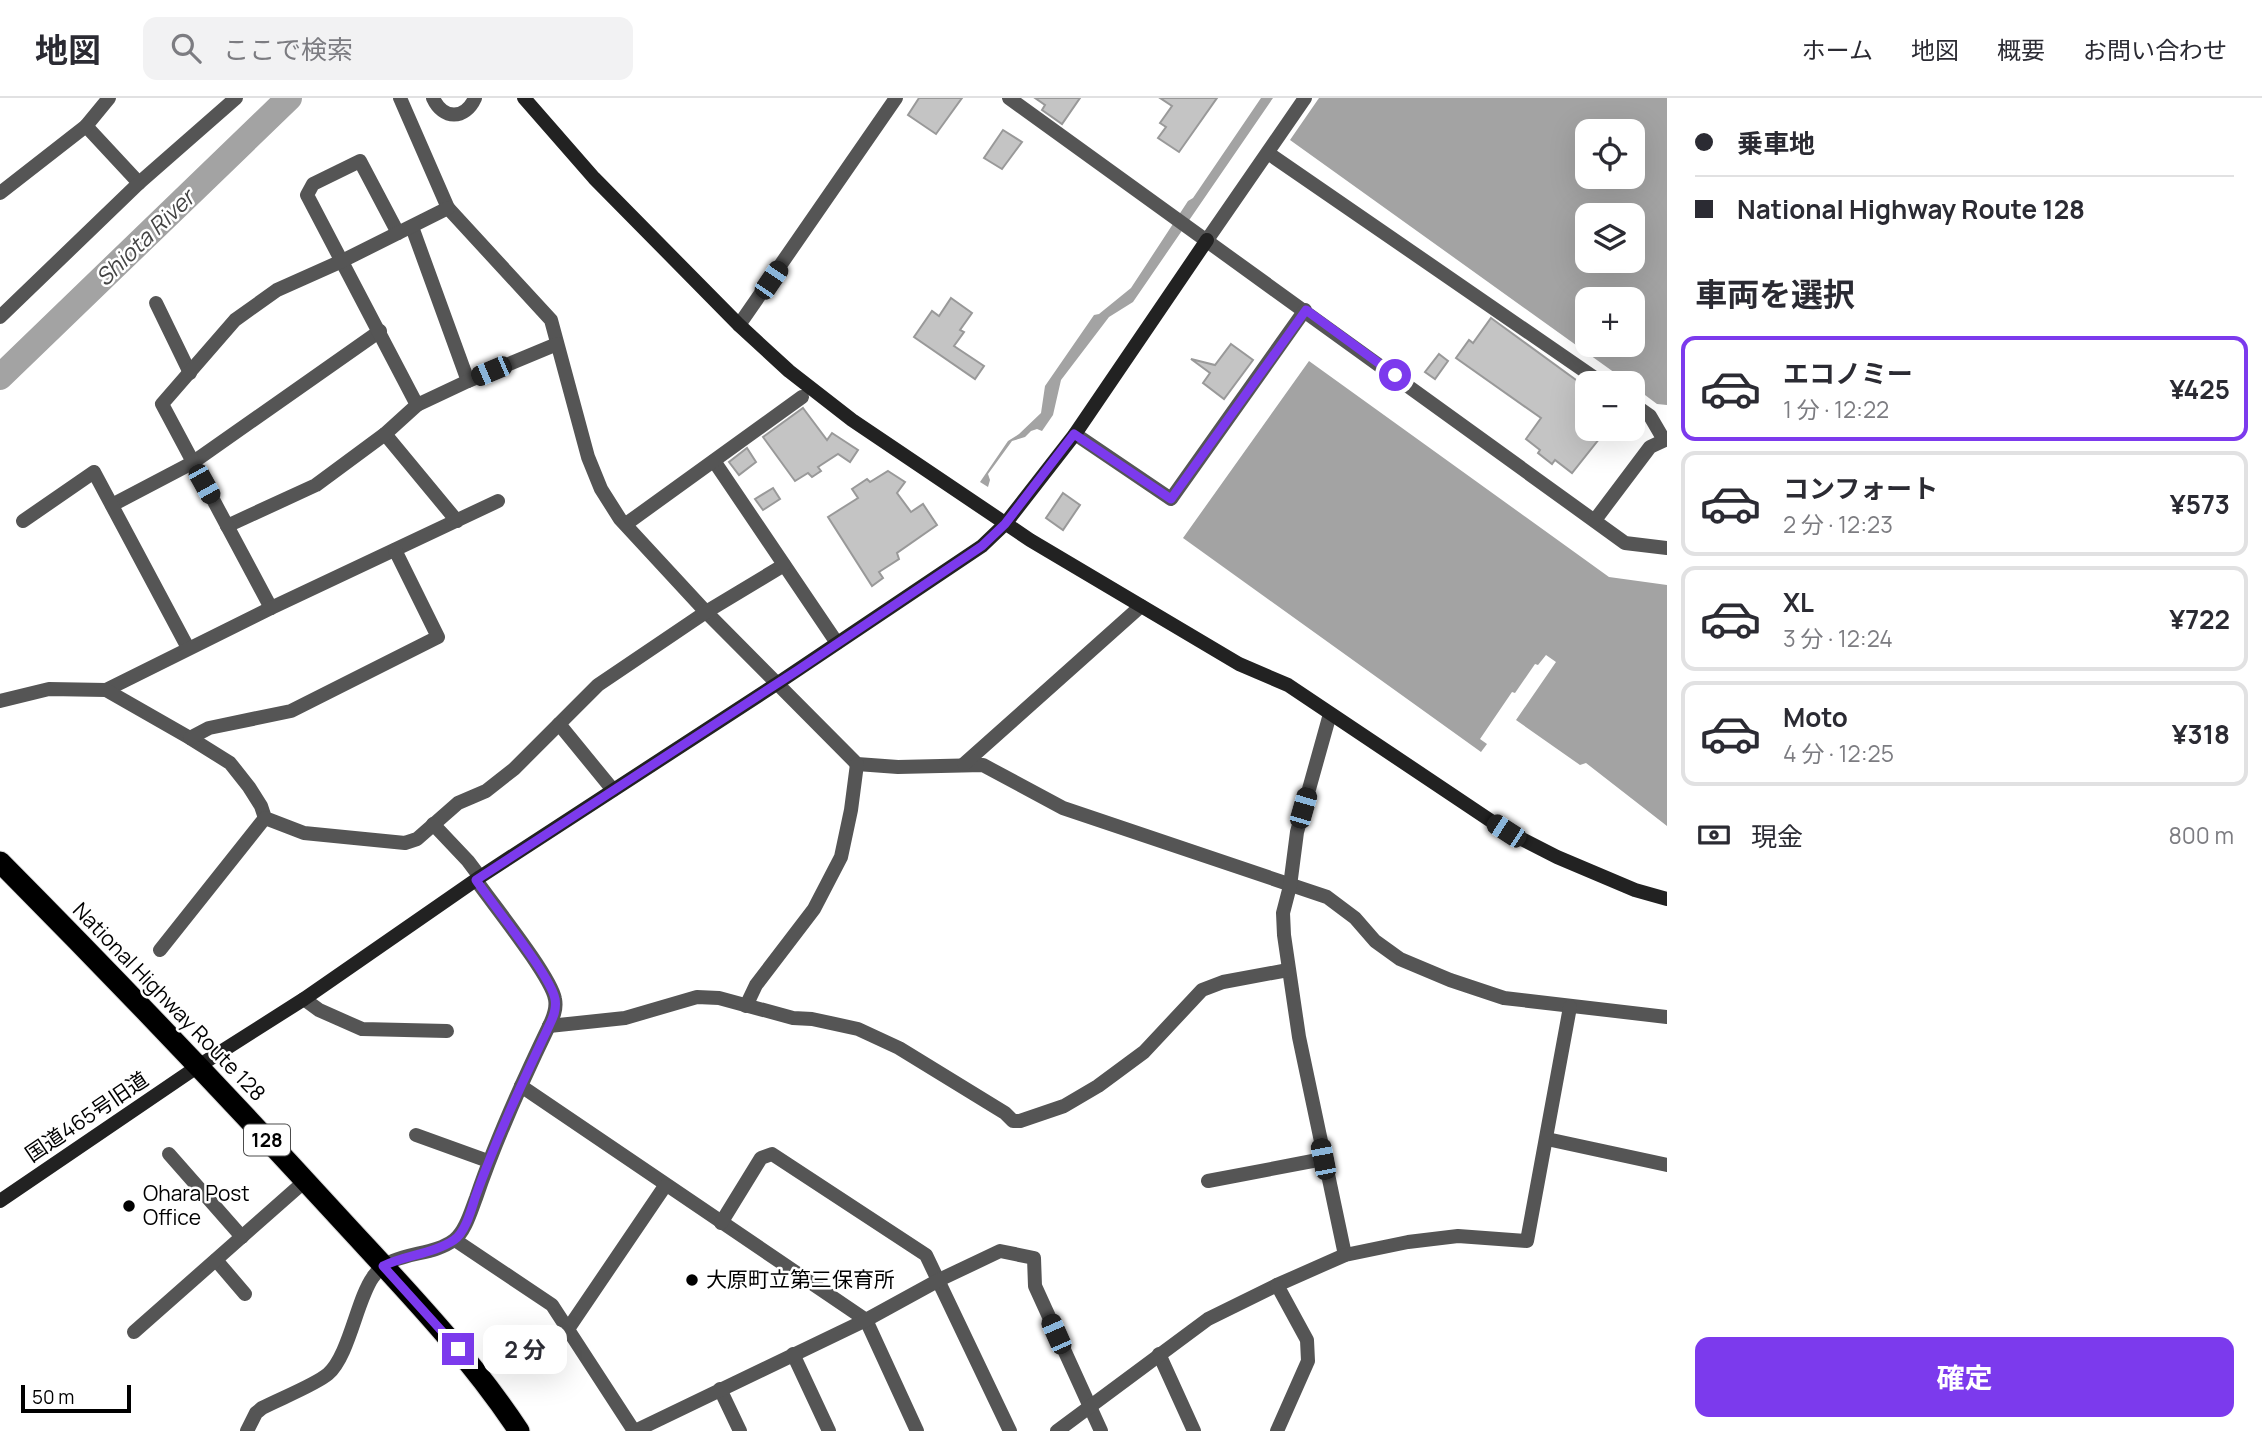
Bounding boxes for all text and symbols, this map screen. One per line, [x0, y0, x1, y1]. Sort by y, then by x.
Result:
search box [143, 17, 633, 80]
text: 地図 [35, 27, 101, 72]
icon: search [167, 29, 205, 67]
text: ここで検索 [223, 31, 353, 67]
text: ホーム [1802, 33, 1873, 66]
text: 地図 [1911, 33, 1959, 66]
text: 概要 [1997, 33, 2045, 66]
text: お問い合わせ [2083, 33, 2227, 66]
map controls [1575, 119, 1645, 441]
button: locate [1575, 119, 1645, 189]
text: 乗車地 [1737, 125, 1815, 161]
water label: Shiota River [88, 180, 203, 293]
text: National Highway Route 128 [1737, 191, 2085, 227]
button: layers [1575, 203, 1645, 273]
car [751, 257, 792, 303]
text: 車両を選択 [1695, 272, 1855, 316]
button: + [1575, 287, 1645, 357]
car [468, 353, 515, 389]
text: エコノミー [1783, 355, 1913, 391]
icon: car [1699, 357, 1762, 420]
route start [1379, 359, 1411, 391]
button: − [1575, 371, 1645, 441]
text: ¥425 [2169, 371, 2230, 407]
text: 1 分 · 12:22 [1783, 393, 1889, 425]
car [185, 461, 224, 507]
text: コンフォート [1783, 470, 1938, 506]
icon: car [1699, 472, 1762, 535]
text: ¥573 [2170, 486, 2230, 522]
text: 2 分 · 12:23 [1783, 508, 1893, 540]
text: XL [1783, 584, 1814, 620]
icon: car [1699, 587, 1762, 650]
text: ¥722 [2169, 601, 2230, 637]
text: 3 分 · 12:24 [1783, 622, 1893, 654]
text: Moto [1783, 699, 1848, 735]
icon: car [1699, 702, 1762, 765]
text: ¥318 [2172, 716, 2230, 752]
text: 4 分 · 12:25 [1783, 737, 1894, 769]
car [1288, 785, 1319, 831]
car [1483, 811, 1530, 851]
icon: cash [1695, 816, 1733, 854]
text: 現金 [1751, 818, 1803, 854]
text: 800 m [2168, 819, 2234, 851]
street label: National Highway Route 128 [67, 896, 272, 1107]
street label: 国道465号旧道 [20, 1065, 153, 1168]
road number: 128 [244, 1124, 290, 1156]
car [1309, 1136, 1338, 1182]
place label: Ohara Post Office [143, 1179, 250, 1231]
marker: Ohara Post Office [121, 1198, 137, 1214]
place label: 大原町立第三保育所 [706, 1265, 895, 1293]
marker: 大原町立第三保育所 [684, 1272, 700, 1288]
car [1038, 1311, 1075, 1357]
callout: 2 分 [482, 1324, 566, 1374]
route end [442, 1333, 474, 1365]
text: 2 分 [504, 1333, 546, 1365]
button: 確定 [1695, 1337, 2234, 1417]
scale bar [21, 1382, 131, 1414]
text: 50 m [32, 1384, 74, 1410]

